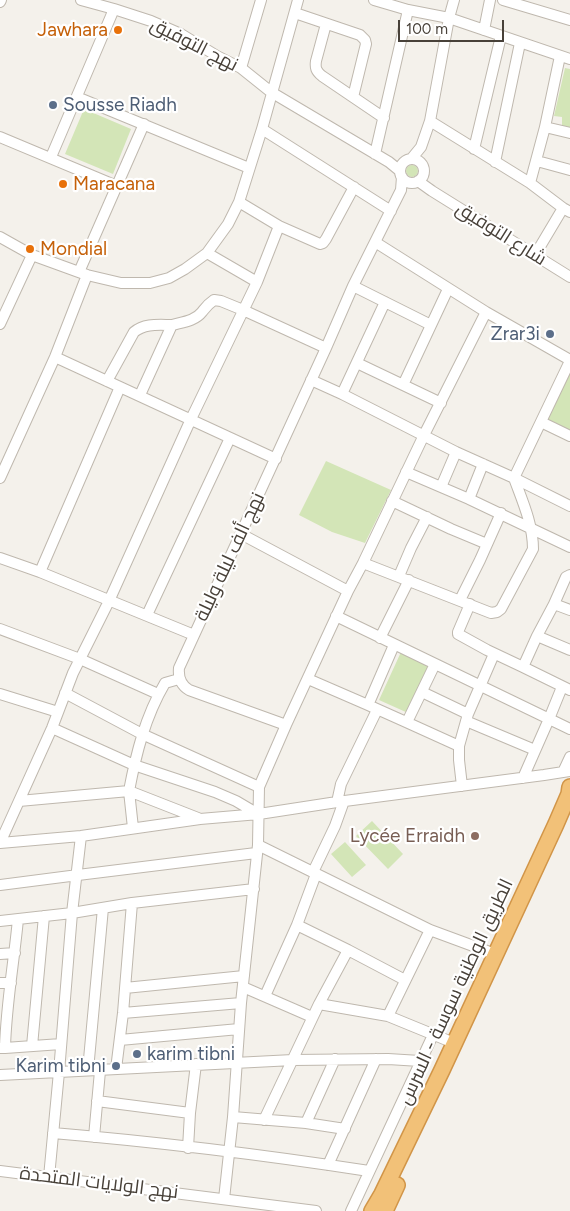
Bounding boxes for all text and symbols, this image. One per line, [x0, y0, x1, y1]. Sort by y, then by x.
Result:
scale bar [400, 10, 506, 42]
street label: نهج التوفيق [146, 13, 242, 77]
place label: Jawhara [37, 19, 108, 41]
text: 100 m [406, 20, 448, 38]
marker: Jawhara [112, 24, 124, 36]
place label: Sousse Riadh [63, 94, 177, 116]
marker: Sousse Riadh [47, 99, 59, 111]
place label: Maracana [73, 173, 155, 195]
marker: Maracana [57, 178, 69, 190]
street label: شارع التوفيق [451, 197, 551, 271]
place label: Mondial [40, 238, 107, 260]
marker: Mondial [24, 243, 36, 255]
place label: Zrar3i [491, 323, 540, 345]
marker: Zrar3i [544, 328, 556, 340]
street label: نهج ألف ليلة وليلة [190, 489, 270, 625]
place label: Lycée Erraidh [350, 825, 465, 847]
marker: Lycée Erraidh [469, 830, 481, 842]
street label: الطريق الوطنية سوسة - السرس [394, 875, 518, 1109]
place label: karim tibni [147, 1043, 235, 1065]
marker: karim tibni [131, 1048, 143, 1060]
place label: Karim tibni [15, 1055, 106, 1077]
marker: Karim tibni [110, 1060, 122, 1072]
street label: نهج الولايات المتحدة [18, 1162, 180, 1204]

